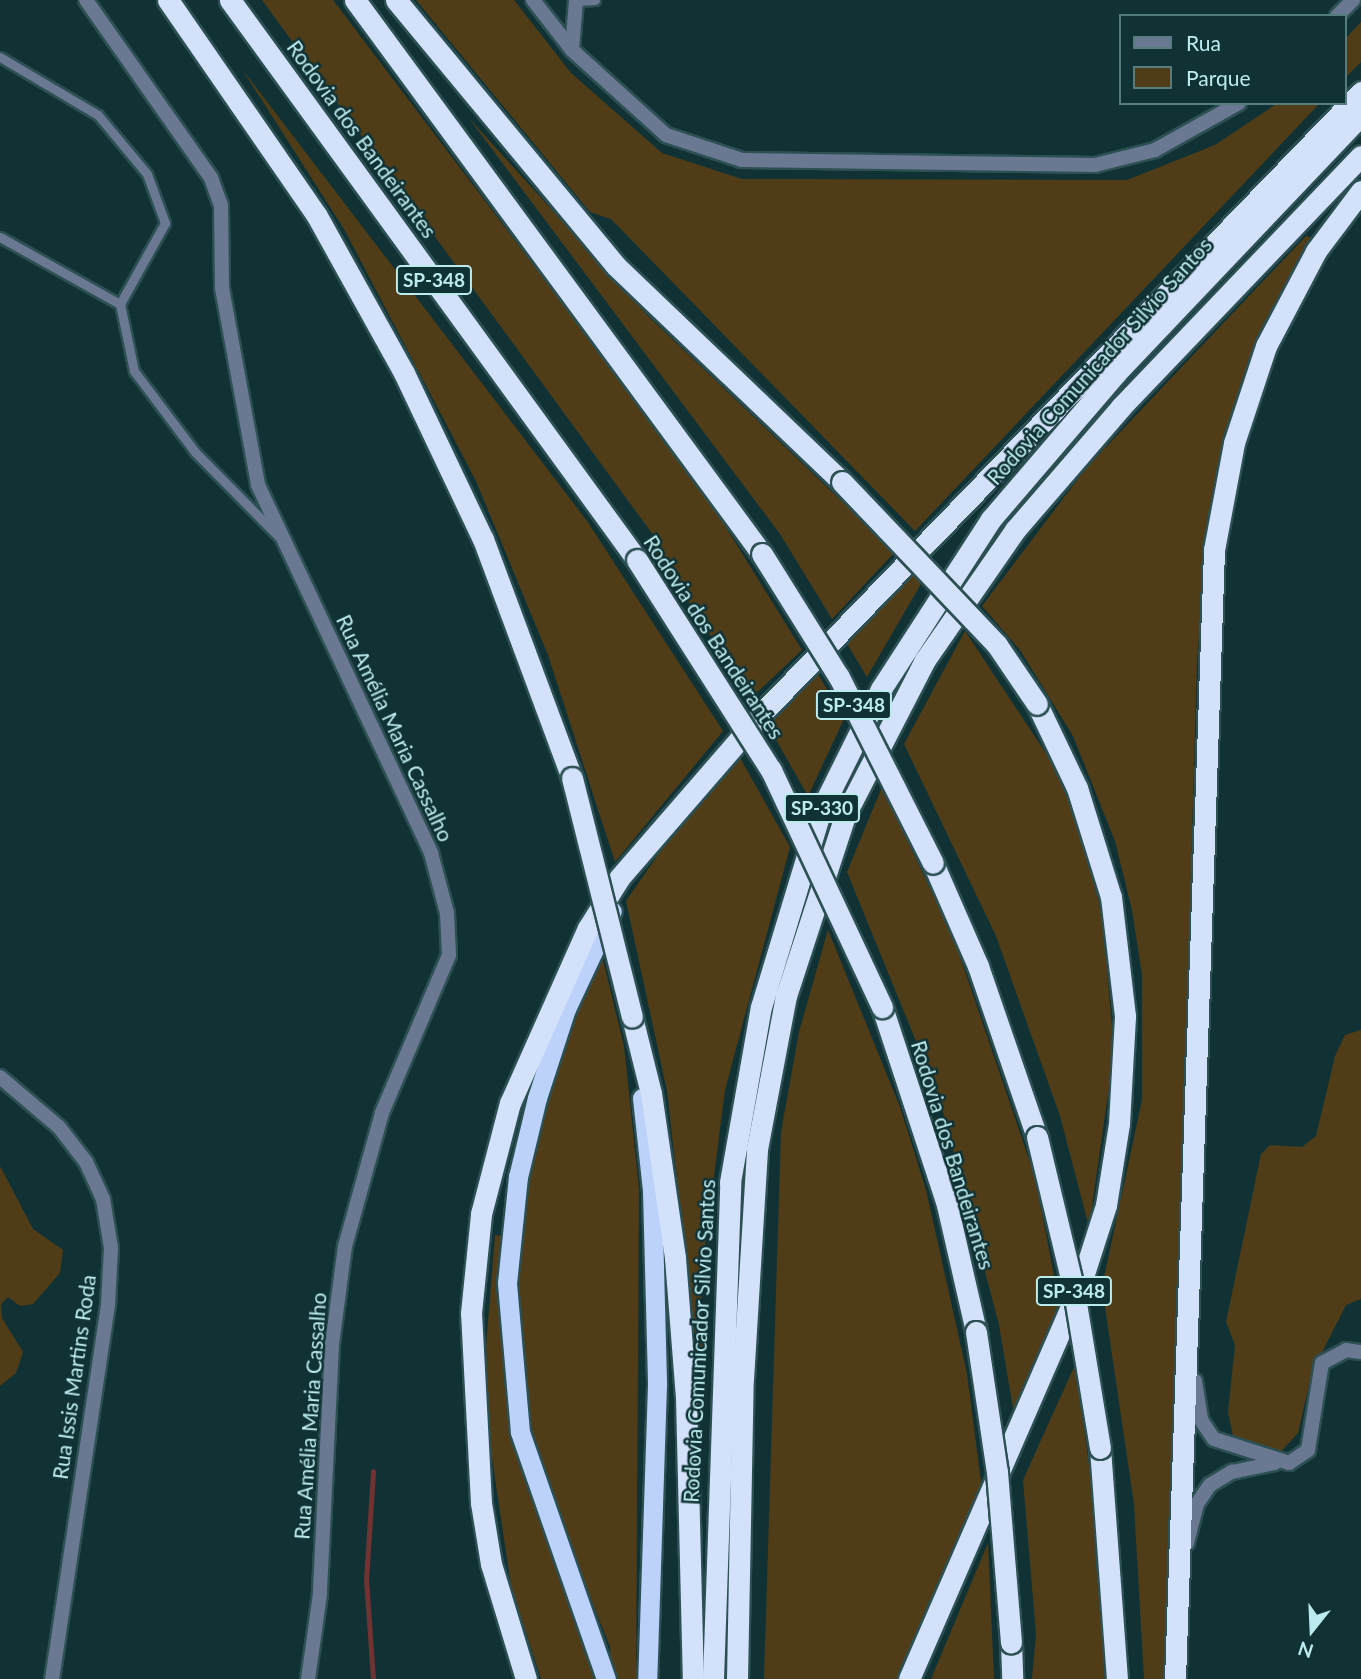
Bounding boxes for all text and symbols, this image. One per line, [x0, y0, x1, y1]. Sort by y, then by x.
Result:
legend [1120, 14, 1347, 105]
text: Rua [1186, 30, 1221, 55]
street label: Rodovia dos Bandeirantes [282, 35, 442, 243]
text: Parque [1186, 65, 1251, 90]
street label: Rodovia Comunicador Silvio Santos [981, 232, 1217, 490]
road number: SP-348 [396, 264, 472, 296]
street label: Rodovia dos Bandeirantes [639, 530, 789, 744]
street label: Rua Amélia Maria Cassalho [331, 610, 459, 846]
road number: SP-348 [816, 690, 892, 720]
road number: SP-330 [784, 792, 860, 824]
street label: Rodovia dos Bandeirantes [906, 1037, 1000, 1273]
street label: Rodovia Comunicador Silvio Santos [678, 1178, 720, 1504]
street label: Rua Issis Martins Roda [47, 1273, 101, 1481]
road number: SP-348 [1036, 1275, 1112, 1306]
street label: Rua Amélia Maria Cassalho [289, 1291, 331, 1541]
north arrow [1277, 1595, 1347, 1665]
text: N [1295, 1637, 1316, 1664]

